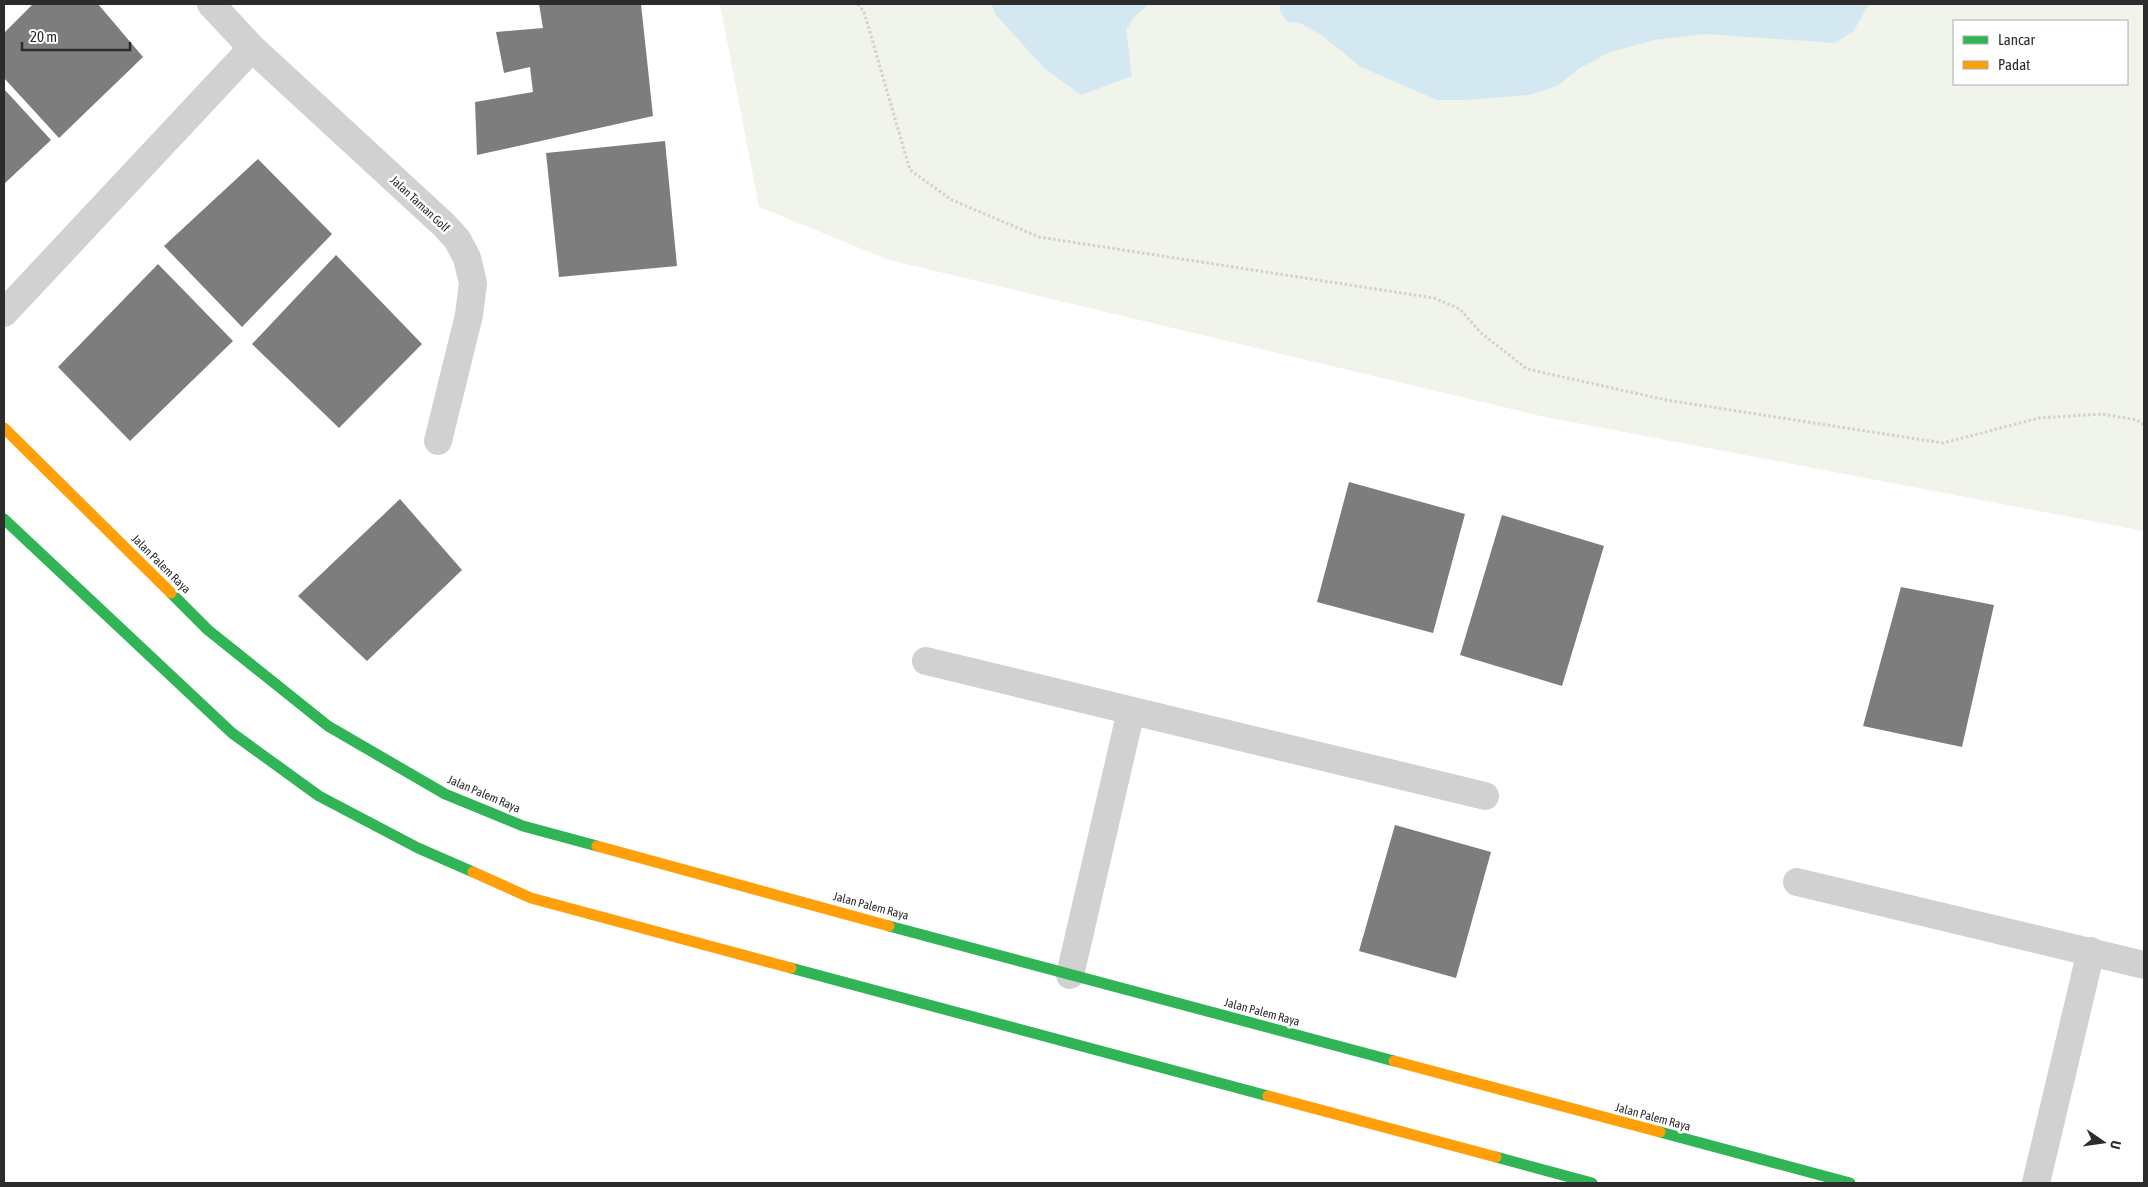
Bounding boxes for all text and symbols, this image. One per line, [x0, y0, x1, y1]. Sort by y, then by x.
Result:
scale bar [22, 20, 130, 52]
legend [1953, 20, 2128, 85]
text: 20 m [30, 28, 57, 45]
text: Lancar [1998, 31, 2036, 48]
text: Padat [1998, 56, 2030, 73]
street label: Jalan Taman Golf [387, 173, 453, 235]
street label: Jalan Palem Raya [129, 532, 193, 596]
street label: Jalan Palem Raya [446, 772, 522, 816]
street label: Jalan Palem Raya [832, 889, 910, 923]
street label: Jalan Palem Raya [1223, 995, 1301, 1029]
street label: Jalan Palem Raya [1614, 1100, 1692, 1134]
north arrow [2078, 1117, 2128, 1167]
text: U [2107, 1139, 2124, 1151]

